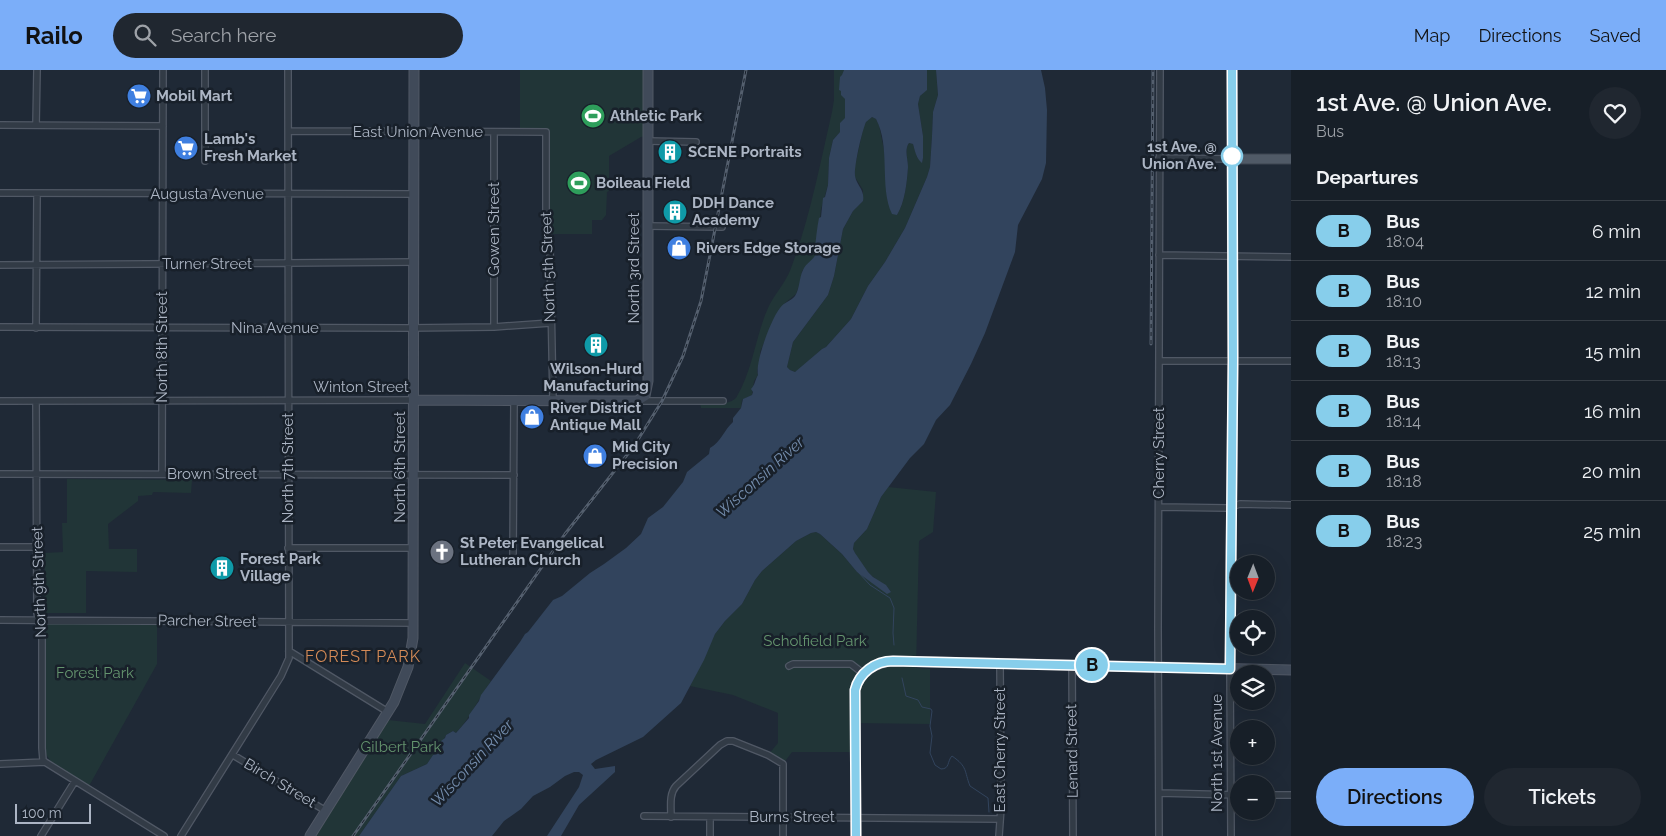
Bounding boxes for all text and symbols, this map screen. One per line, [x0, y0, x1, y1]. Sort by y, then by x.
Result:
search box [113, 13, 463, 58]
text: Railo [25, 21, 83, 50]
icon: search [131, 21, 159, 49]
text: Search here [171, 24, 276, 46]
text: Map [1414, 25, 1450, 46]
text: Directions [1478, 25, 1562, 46]
text: Saved [1590, 25, 1641, 46]
supermarket icon: Mobil Mart [126, 83, 152, 109]
place label: Mobil Mart [156, 87, 233, 105]
button: heart [1589, 87, 1641, 139]
text: 1st Ave. @ Union Ave. [1316, 88, 1552, 117]
sports icon: Athletic Park [580, 103, 606, 129]
place label: Athletic Park [610, 107, 702, 125]
text: Bus [1316, 122, 1344, 141]
street label: East Union Avenue [353, 123, 483, 141]
place label: Lamb's Fresh Market [204, 130, 297, 165]
supermarket icon: Lamb's Fresh Market [173, 135, 199, 161]
place label: 1st Ave. @ Union Ave. [1142, 138, 1217, 173]
building icon: SCENE Portraits [657, 139, 683, 165]
place label: SCENE Portraits [688, 143, 802, 161]
marker: 1st Ave. @ Union Ave. [1221, 145, 1243, 167]
text: Departures [1316, 166, 1418, 188]
sports icon: Boileau Field [566, 170, 592, 196]
place label: Boileau Field [596, 174, 691, 192]
street label: Gowen Street [485, 182, 503, 276]
street label: Augusta Avenue [150, 185, 264, 203]
place label: DDH Dance Academy [692, 194, 774, 229]
building icon: DDH Dance Academy [662, 199, 688, 225]
text: Bus [1386, 210, 1420, 232]
street label: North 5th Street [537, 211, 559, 323]
street label: North 3rd Street [625, 212, 643, 324]
text: B [1337, 220, 1350, 241]
text: 6 min [1592, 220, 1641, 242]
text: 18:04 [1386, 232, 1424, 251]
shop icon: Rivers Edge Storage [666, 235, 692, 261]
place label: Rivers Edge Storage [696, 239, 841, 257]
street label: Turner Street [162, 255, 252, 273]
text: Bus [1386, 270, 1420, 292]
text: B [1337, 280, 1350, 301]
text: 12 min [1585, 280, 1641, 302]
street label: North 8th Street [153, 291, 171, 403]
text: 18:10 [1386, 292, 1422, 311]
street label: Nina Avenue [231, 319, 319, 337]
text: Bus [1386, 330, 1420, 352]
building icon: Wilson-Hurd Manufacturing [583, 332, 609, 358]
text: B [1337, 340, 1350, 361]
text: 15 min [1585, 340, 1641, 362]
text: 18:13 [1386, 352, 1421, 371]
place label: Wilson-Hurd Manufacturing [543, 360, 649, 395]
street label: Winton Street [313, 378, 409, 396]
text: Bus [1386, 390, 1420, 412]
place label: River District Antique Mall [550, 399, 642, 434]
text: B [1337, 400, 1350, 421]
text: 16 min [1584, 400, 1641, 422]
shop icon: River District Antique Mall [519, 404, 545, 430]
street label: Cherry Street [1150, 407, 1168, 499]
street label: North 6th Street [391, 411, 409, 523]
text: 18:14 [1386, 412, 1421, 431]
street label: North 7th Street [279, 413, 297, 523]
water label: Wisconsin River [712, 432, 808, 522]
place label: Mid City Precision [612, 438, 678, 473]
shop icon: Mid City Precision [582, 443, 608, 469]
text: Bus [1386, 450, 1420, 472]
text: B [1337, 460, 1350, 481]
text: 20 min [1582, 460, 1641, 482]
street label: Brown Street [167, 465, 257, 483]
text: 18:18 [1386, 472, 1422, 491]
text: Bus [1386, 510, 1420, 532]
text: B [1337, 520, 1350, 541]
text: 25 min [1583, 520, 1641, 542]
street label: North 9th Street [28, 526, 50, 638]
text: 18:23 [1386, 532, 1422, 551]
place label: St Peter Evangelical Lutheran Church [460, 534, 604, 569]
church icon: St Peter Evangelical Lutheran Church [429, 539, 455, 565]
place label: Forest Park Village [240, 550, 321, 585]
building icon: Forest Park Village [209, 555, 235, 581]
north arrow [1230, 555, 1275, 600]
map controls [1230, 555, 1275, 820]
button: locate [1230, 610, 1275, 655]
street label: Parcher Street [158, 611, 256, 631]
park label: Scholfield Park [763, 632, 867, 650]
district label: FOREST PARK [305, 647, 421, 666]
line badge: B [1076, 649, 1108, 681]
text: B [1086, 654, 1098, 675]
park label: Forest Park [56, 664, 134, 682]
button: layers [1230, 665, 1275, 710]
street label: East Cherry Street [991, 688, 1009, 812]
street label: North 1st Avenue [1208, 694, 1226, 812]
street label: Lenard Street [1062, 704, 1082, 798]
water label: Wisconsin River [427, 715, 518, 811]
button: + [1230, 720, 1275, 765]
park label: Gilbert Park [361, 738, 441, 756]
street label: Birch Street [241, 755, 319, 811]
button: Directions [1316, 768, 1474, 826]
button: Tickets [1484, 768, 1641, 826]
button: − [1230, 775, 1275, 820]
scale bar [15, 801, 91, 824]
text: 100 m [22, 805, 62, 821]
street label: Burns Street [749, 808, 835, 826]

